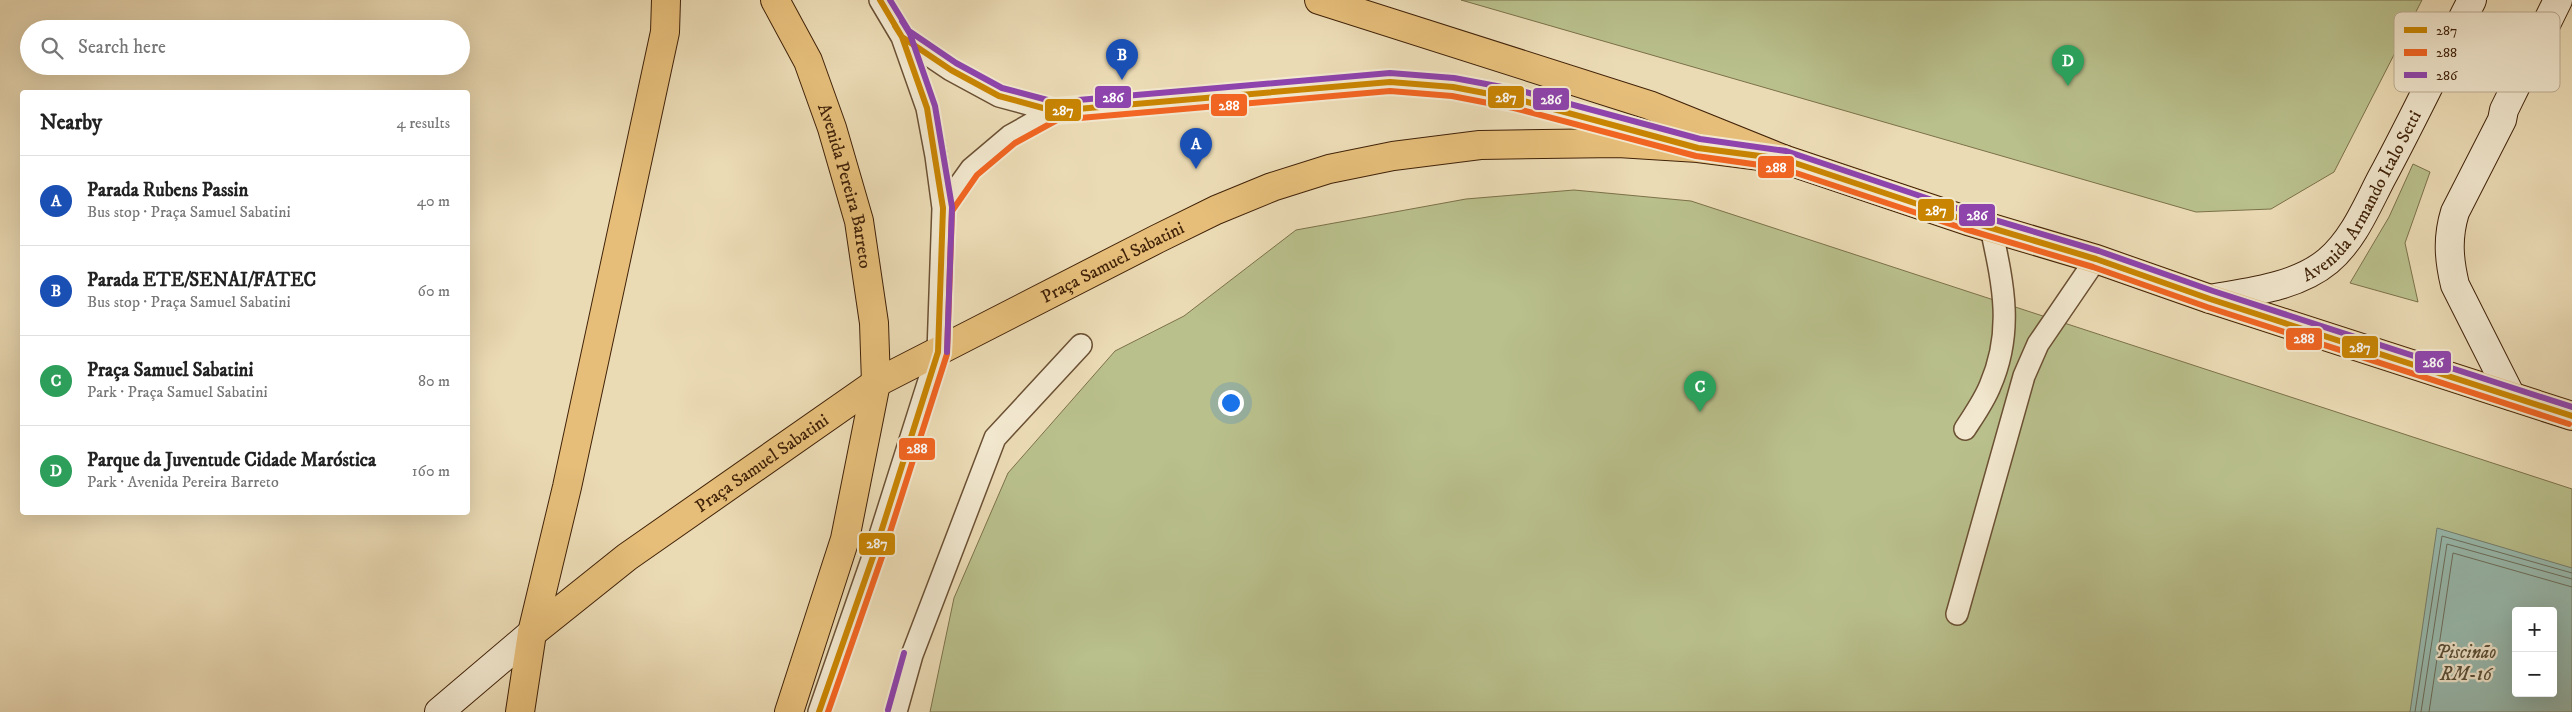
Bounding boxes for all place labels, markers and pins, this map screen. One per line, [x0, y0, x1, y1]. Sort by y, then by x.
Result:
pin: B [1106, 39, 1138, 80]
pin: D [2052, 45, 2084, 86]
pin: A [1180, 128, 1212, 169]
pin: C [1684, 371, 1716, 412]

